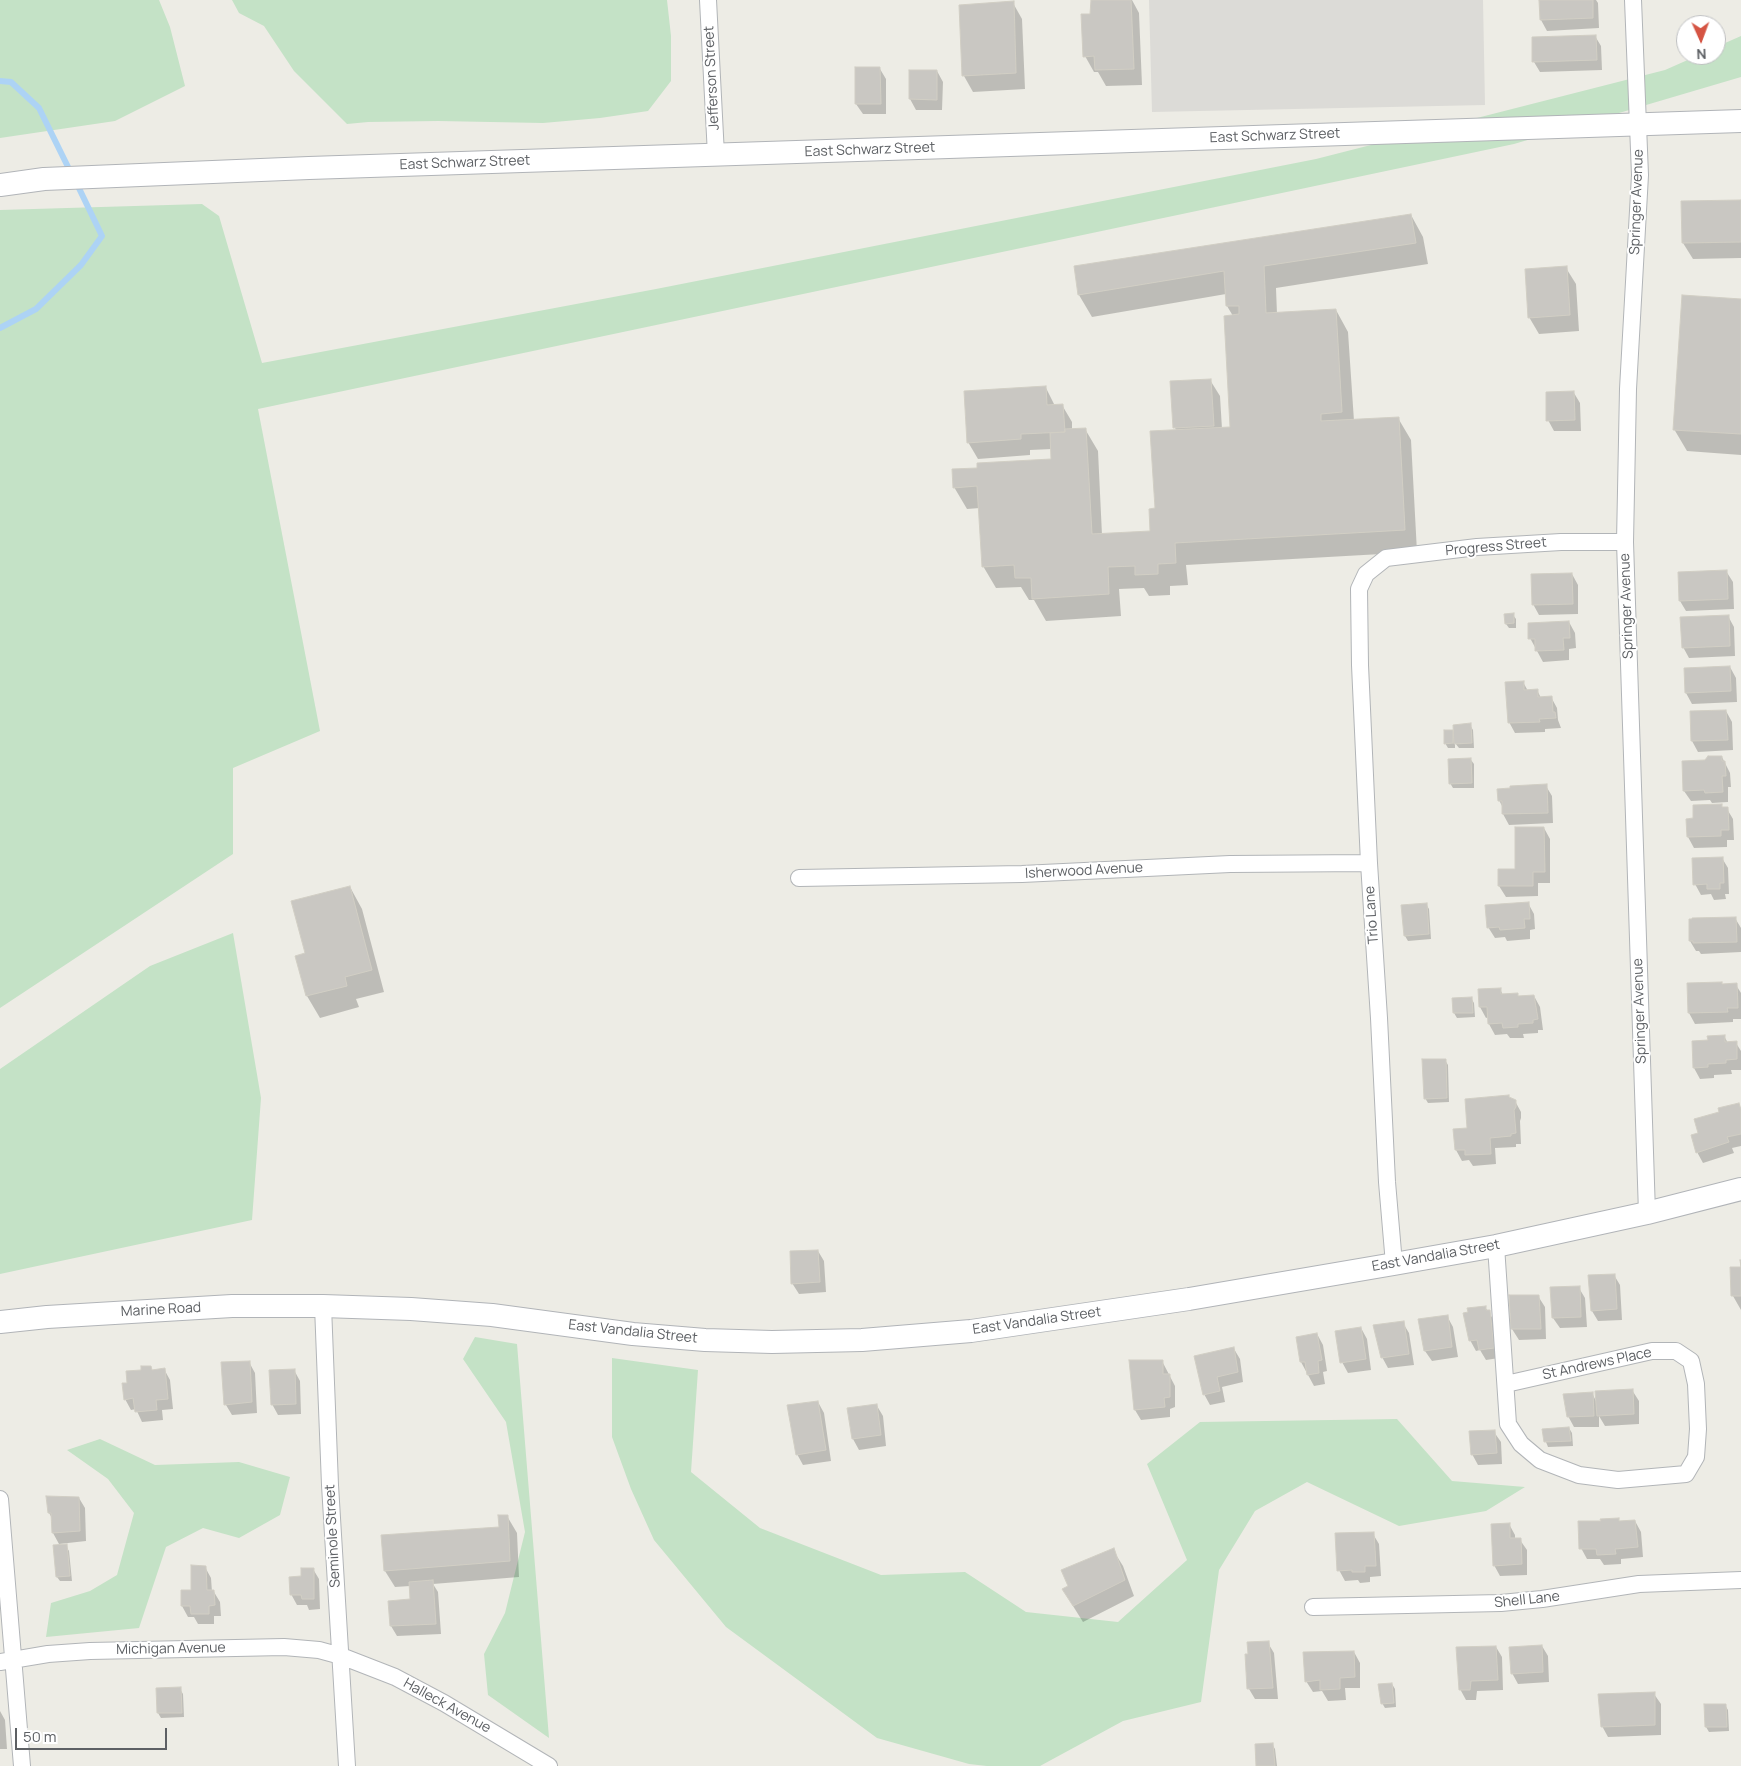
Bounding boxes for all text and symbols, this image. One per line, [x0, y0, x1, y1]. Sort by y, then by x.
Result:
north arrow [1676, 15, 1726, 65]
street label: Jefferson Street [701, 25, 723, 131]
text: N [1696, 45, 1707, 64]
street label: East Schwarz Street [1209, 125, 1341, 147]
street label: East Schwarz Street [804, 139, 936, 161]
street label: Springer Avenue [1627, 149, 1647, 255]
street label: East Schwarz Street [399, 152, 531, 174]
street label: Progress Street [1445, 534, 1547, 560]
street label: Springer Avenue [1617, 553, 1637, 659]
street label: Isherwood Avenue [1025, 860, 1143, 882]
street label: Trio Lane [1362, 885, 1382, 945]
street label: Springer Avenue [1630, 958, 1650, 1064]
street label: East Vandalia Street [1371, 1236, 1501, 1276]
street label: Marine Road [120, 1300, 202, 1320]
street label: East Vandalia Street [972, 1304, 1102, 1338]
street label: East Vandalia Street [568, 1317, 698, 1347]
street label: St Andrews Place [1541, 1344, 1653, 1384]
street label: Seminole Street [322, 1484, 344, 1588]
street label: Shell Lane [1493, 1588, 1561, 1612]
street label: Michigan Avenue [116, 1640, 226, 1658]
street label: Halleck Avenue [400, 1675, 494, 1737]
scale bar [18, 1718, 170, 1750]
text: 50 m [23, 1726, 57, 1747]

